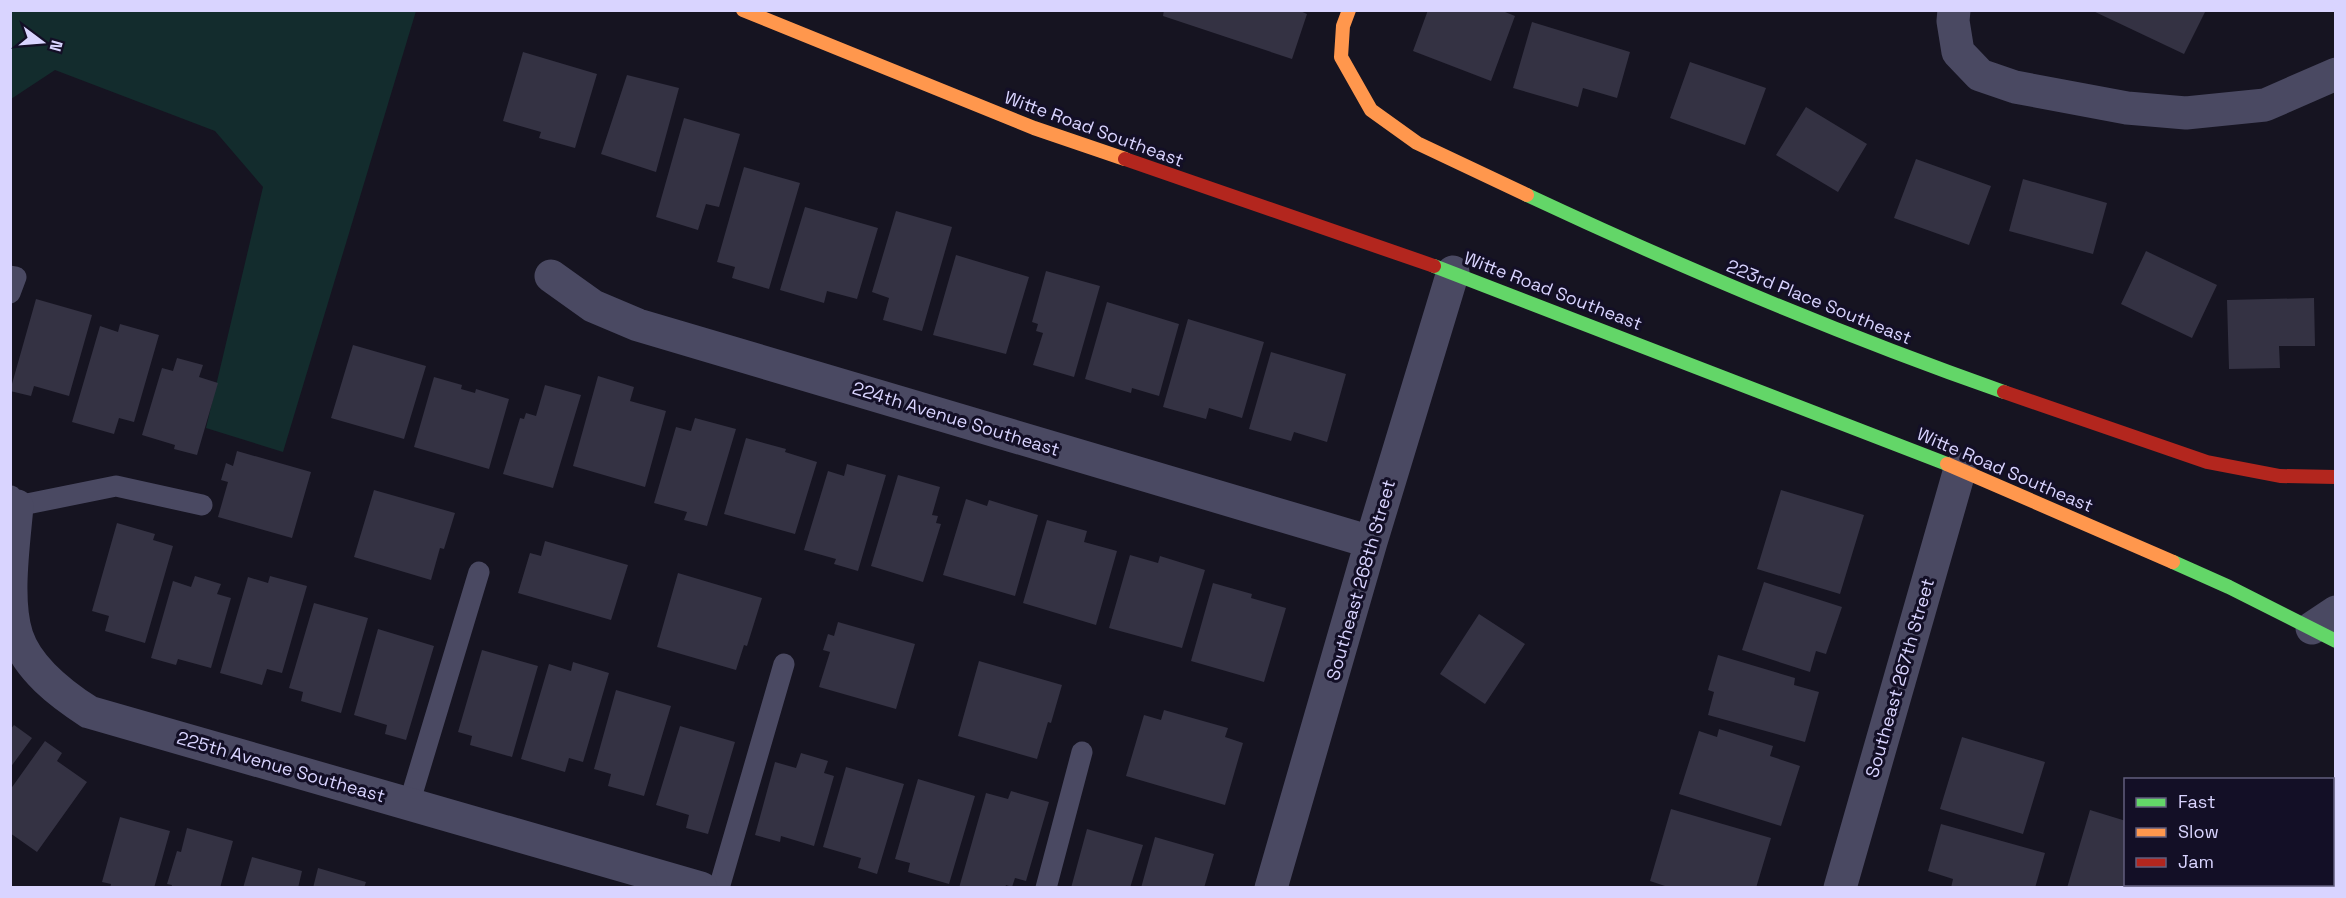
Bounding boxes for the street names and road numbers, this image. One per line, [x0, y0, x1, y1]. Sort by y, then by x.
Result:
street label: Witte Road Southeast [1001, 85, 1187, 172]
street label: Witte Road Southeast [1461, 246, 1646, 335]
street label: 223rd Place Southeast [1723, 254, 1915, 349]
street label: 224th Avenue Southeast [850, 376, 1062, 461]
street label: Witte Road Southeast [1914, 422, 2097, 517]
street label: Southeast 268th Street [1321, 477, 1400, 683]
street label: Southeast 267th Street [1860, 576, 1939, 780]
street label: 225th Avenue Southeast [174, 726, 388, 807]

